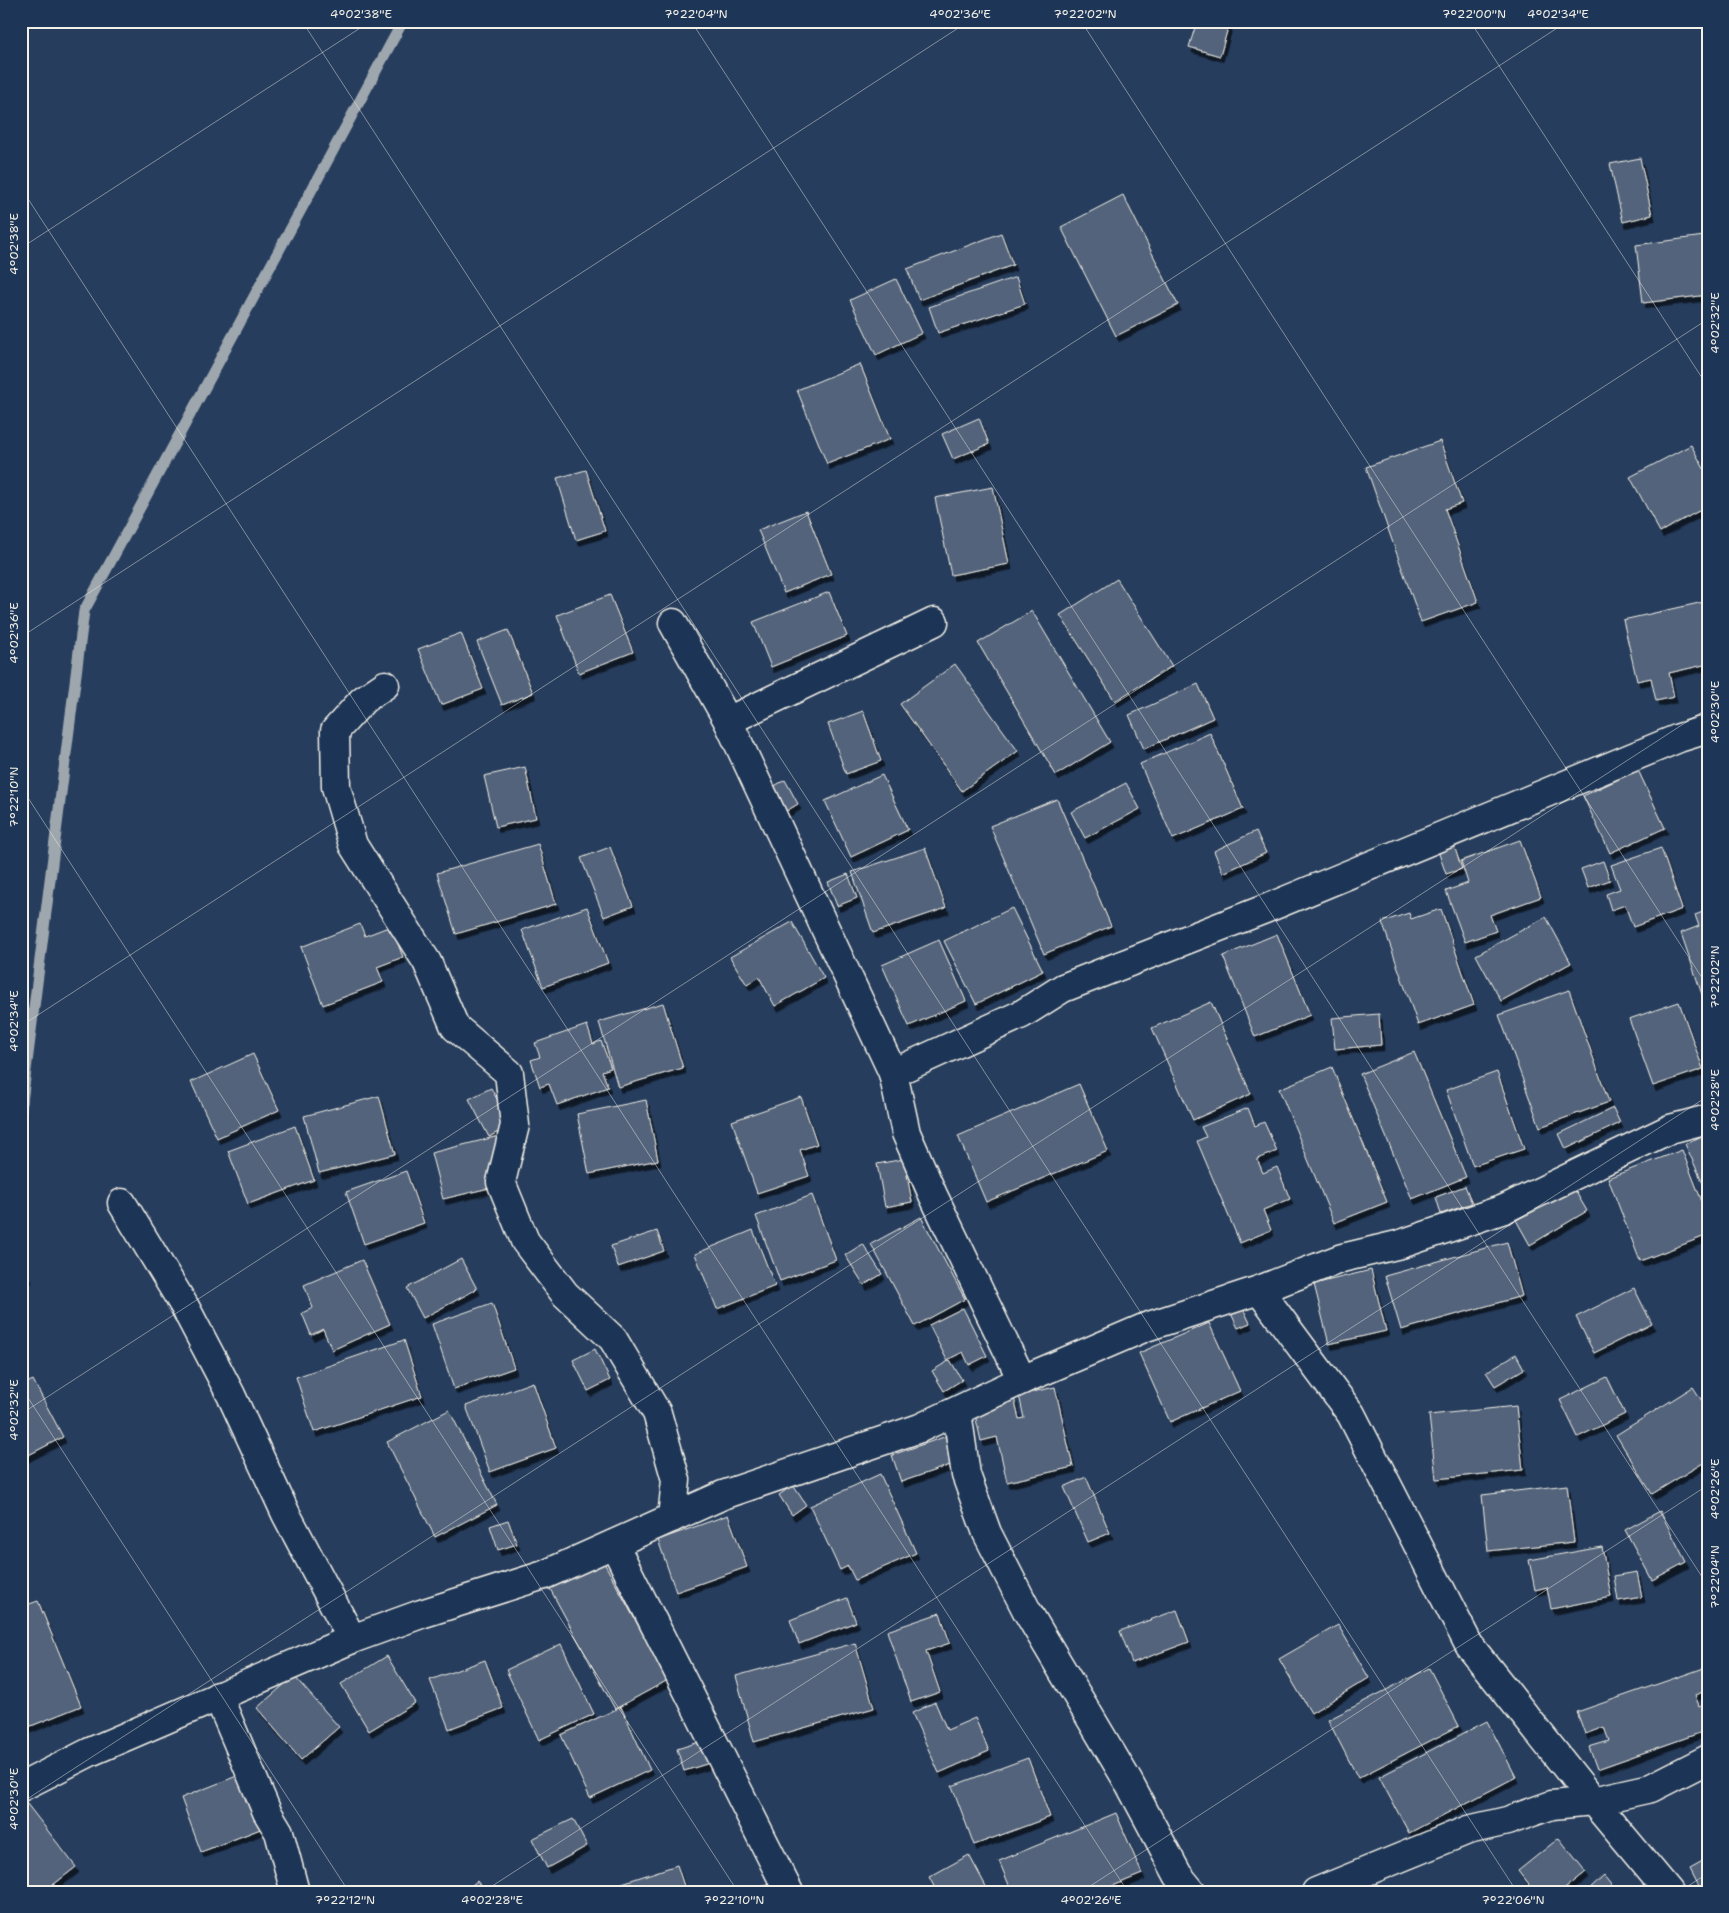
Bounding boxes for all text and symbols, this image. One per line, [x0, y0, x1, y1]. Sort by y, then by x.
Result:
text: 4°02'38"E [330, 6, 392, 22]
text: 7°22'04"N [664, 6, 728, 22]
text: 4°02'36"E [929, 6, 991, 22]
text: 7°22'02"N [1053, 6, 1117, 22]
text: 7°22'00"N [1442, 6, 1506, 22]
text: 4°02'34"E [1527, 6, 1589, 22]
text: 4°02'38"E [6, 213, 22, 275]
text: 4°02'32"E [1707, 292, 1723, 354]
text: 4°02'36"E [6, 602, 22, 664]
text: 4°02'30"E [1707, 681, 1723, 743]
text: 7°22'10"N [6, 767, 22, 827]
text: 7°22'02"N [1707, 945, 1723, 1009]
text: 4°02'34"E [6, 990, 22, 1052]
text: 4°02'28"E [1707, 1069, 1723, 1131]
text: 4°02'32"E [6, 1379, 22, 1441]
text: 4°02'26"E [1707, 1458, 1723, 1520]
text: 7°22'04"N [1707, 1545, 1723, 1609]
text: 4°02'30"E [6, 1768, 22, 1830]
text: 7°22'12"N [315, 1892, 375, 1908]
text: 4°02'28"E [461, 1892, 523, 1908]
text: 7°22'10"N [704, 1892, 764, 1908]
text: 4°02'26"E [1060, 1892, 1122, 1908]
text: 7°22'06"N [1481, 1892, 1545, 1908]

